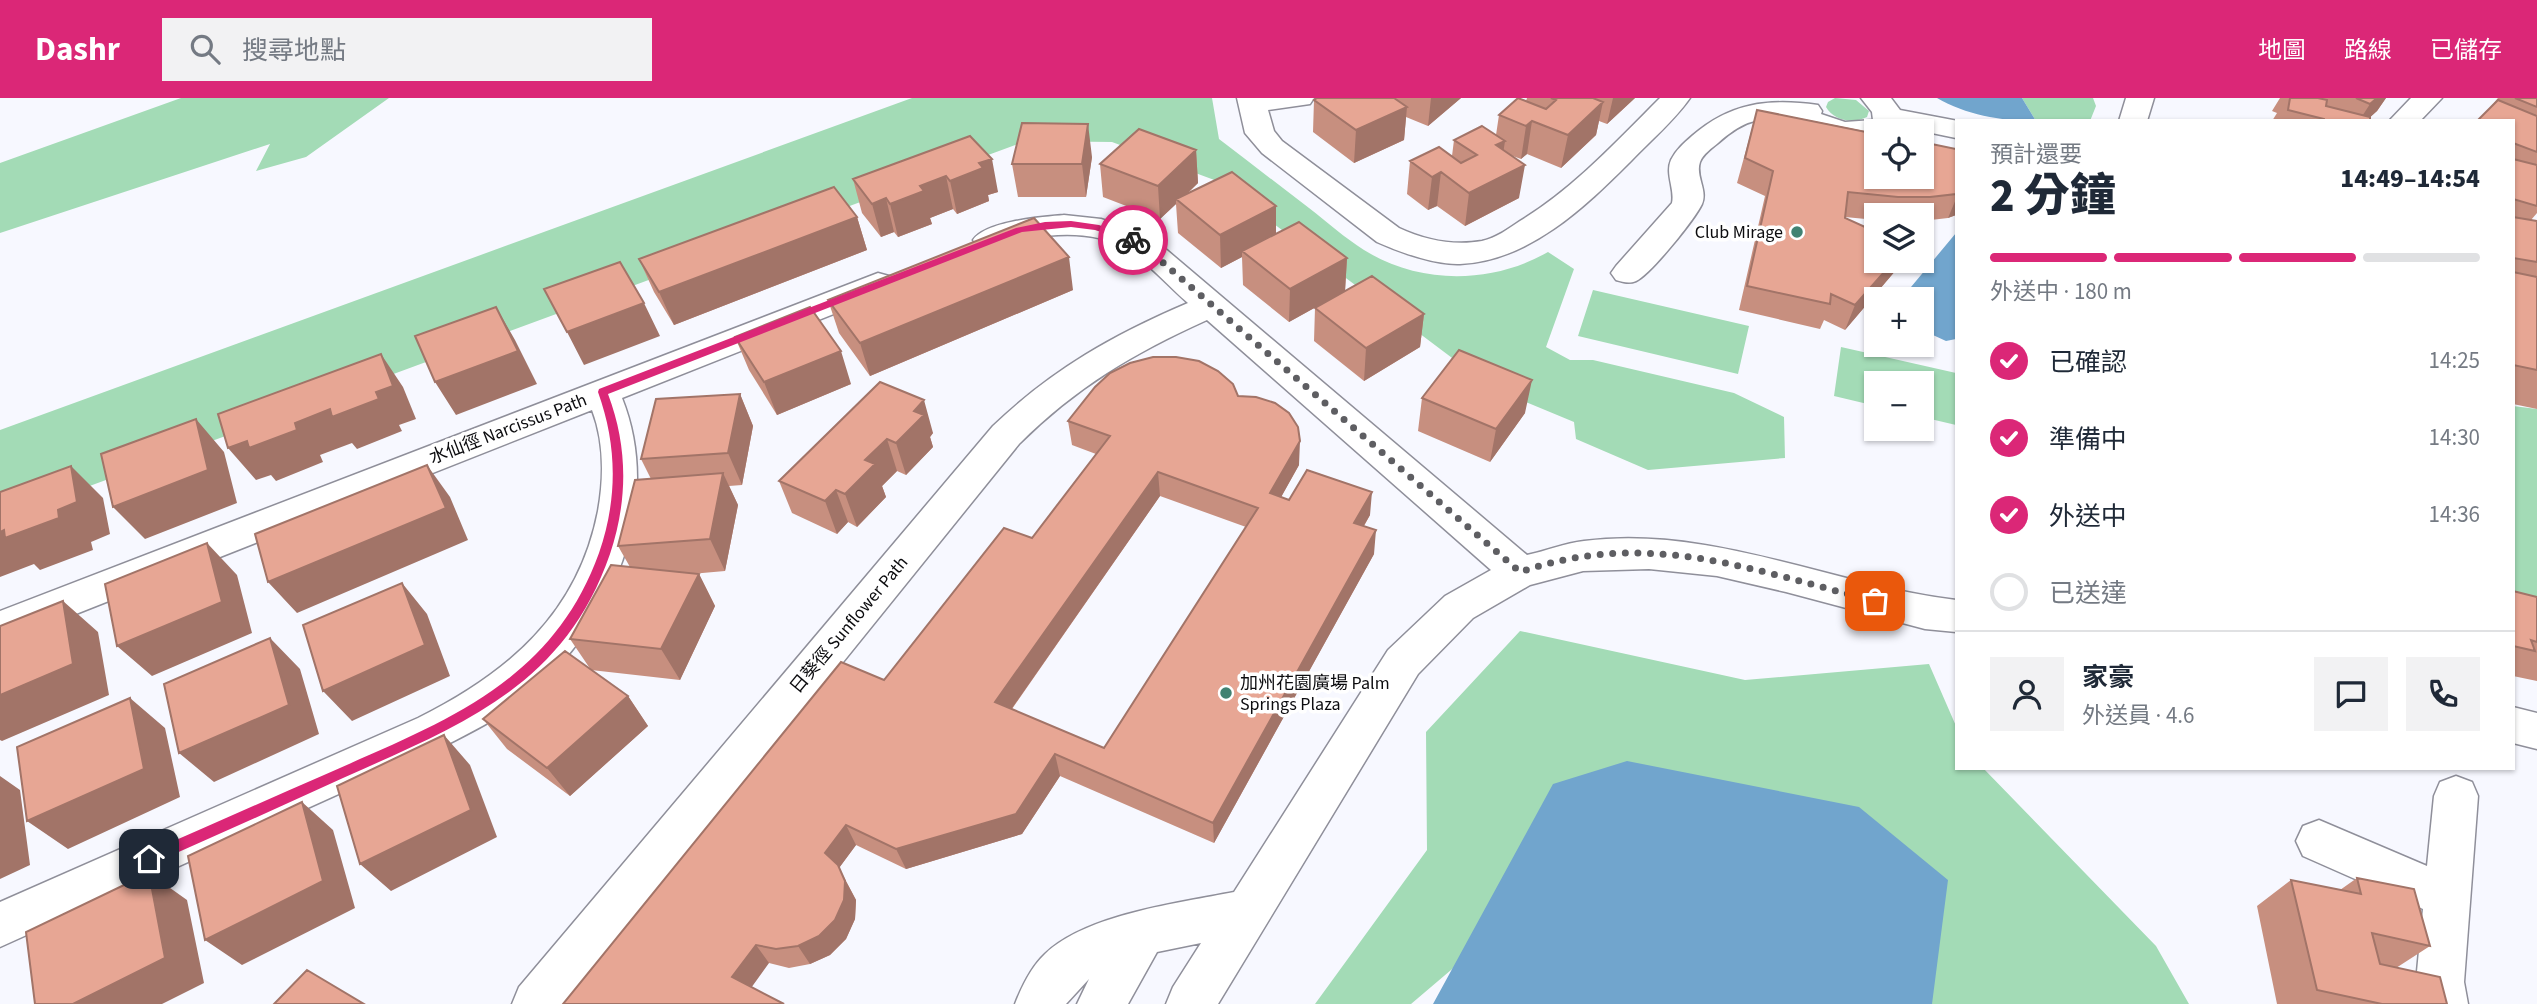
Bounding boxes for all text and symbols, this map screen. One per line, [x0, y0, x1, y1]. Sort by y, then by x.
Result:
search box [162, 18, 652, 81]
text: Dashr [35, 26, 120, 73]
icon: search [186, 30, 224, 68]
text: 搜尋地點 [242, 32, 346, 69]
text: 地圖 [2258, 33, 2306, 68]
text: 路線 [2344, 33, 2392, 68]
text: 已儲存 [2430, 33, 2502, 68]
map controls [1864, 119, 1934, 441]
button: locate [1864, 119, 1934, 189]
text: 預計還要 [1990, 138, 2082, 171]
text: 14:49–14:54 [2340, 160, 2480, 197]
text: 2 分鐘 [1990, 164, 2116, 229]
button: layers [1864, 203, 1934, 273]
courier [1098, 205, 1168, 275]
place label: Club Mirage [1695, 220, 1783, 245]
icon: bike [1114, 221, 1152, 259]
marker: Club Mirage [1789, 224, 1805, 240]
text: 外送中 · 180 m [1990, 275, 2132, 308]
button: + [1864, 287, 1934, 357]
icon: check [1990, 342, 2028, 380]
text: 已確認 [2049, 344, 2127, 381]
text: 14:25 [2429, 344, 2480, 377]
button: − [1864, 371, 1934, 441]
street label: 水仙徑 Narcissus Path [425, 387, 591, 471]
icon: check [1990, 419, 2028, 457]
text: 準備中 [2049, 421, 2127, 458]
text: 14:30 [2429, 421, 2480, 454]
icon: check [1990, 496, 2028, 534]
text: 外送中 [2049, 498, 2127, 535]
text: 14:36 [2429, 498, 2480, 531]
street label: 日葵徑 Sunflower Path [784, 551, 914, 699]
pin [1845, 571, 1905, 631]
text: 已送達 [2049, 575, 2127, 612]
icon: bag [1856, 582, 1894, 620]
button: person [1990, 657, 2064, 731]
button: chat [2314, 657, 2388, 731]
button: phone [2406, 657, 2480, 731]
text: 家豪 [2082, 659, 2134, 696]
place label: 加州花園廣場 Palm Springs Plaza [1240, 671, 1390, 717]
marker: 加州花園廣場 Palm Springs Plaza [1218, 685, 1234, 701]
text: 外送員 · 4.6 [2082, 699, 2195, 732]
pin [119, 829, 179, 889]
icon: home [130, 840, 168, 878]

